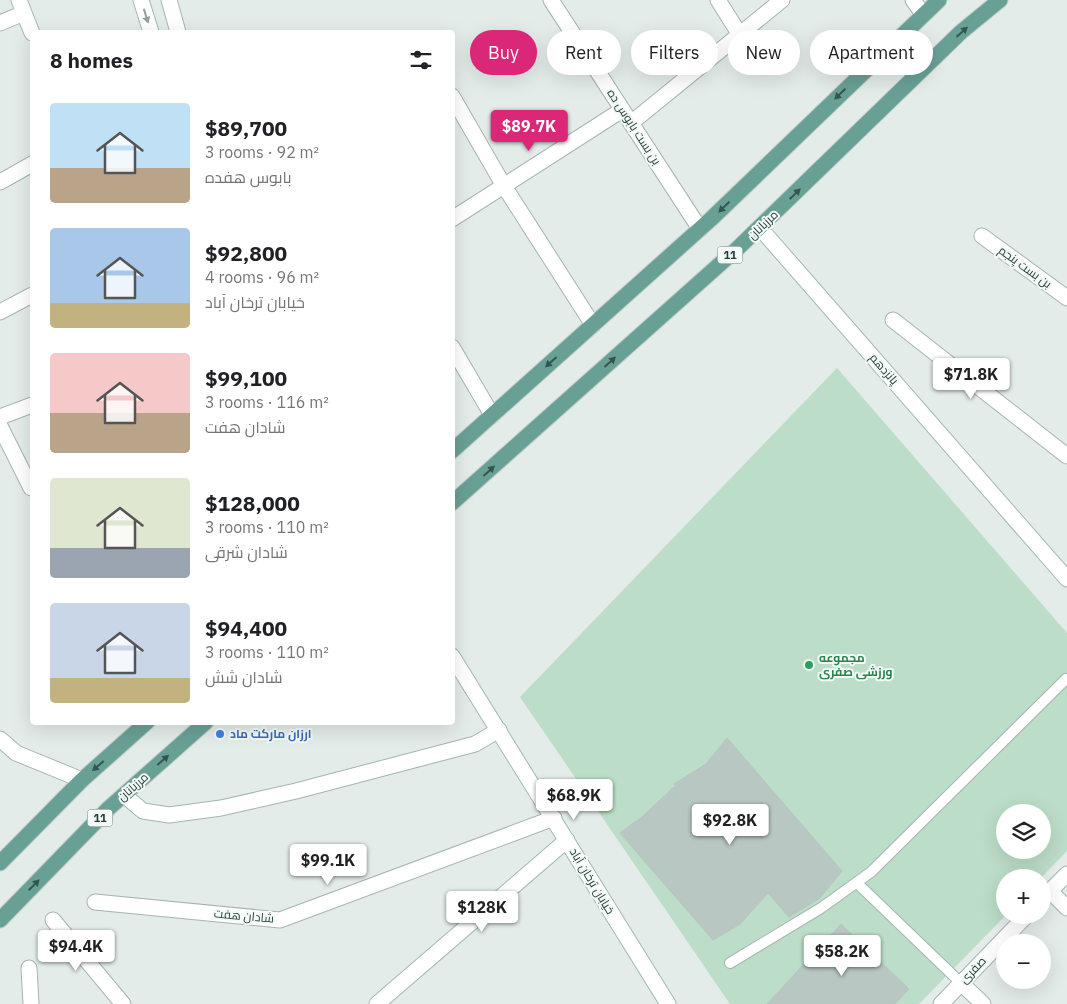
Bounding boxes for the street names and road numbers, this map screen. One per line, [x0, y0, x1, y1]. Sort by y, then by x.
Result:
street label: بن بست بابوس ده [604, 86, 665, 168]
street label: مرزبانان [745, 207, 781, 243]
street label: بن بست پنجم [994, 242, 1055, 293]
road number: 11 [718, 246, 742, 264]
street label: پانزدهم [865, 350, 903, 389]
street label: مرزبانان [114, 769, 151, 804]
road number: 11 [88, 810, 112, 826]
street label: خیابان ترخان آباد [567, 845, 618, 917]
street label: شادان هفت [213, 905, 275, 926]
street label: صفری [956, 953, 989, 986]

